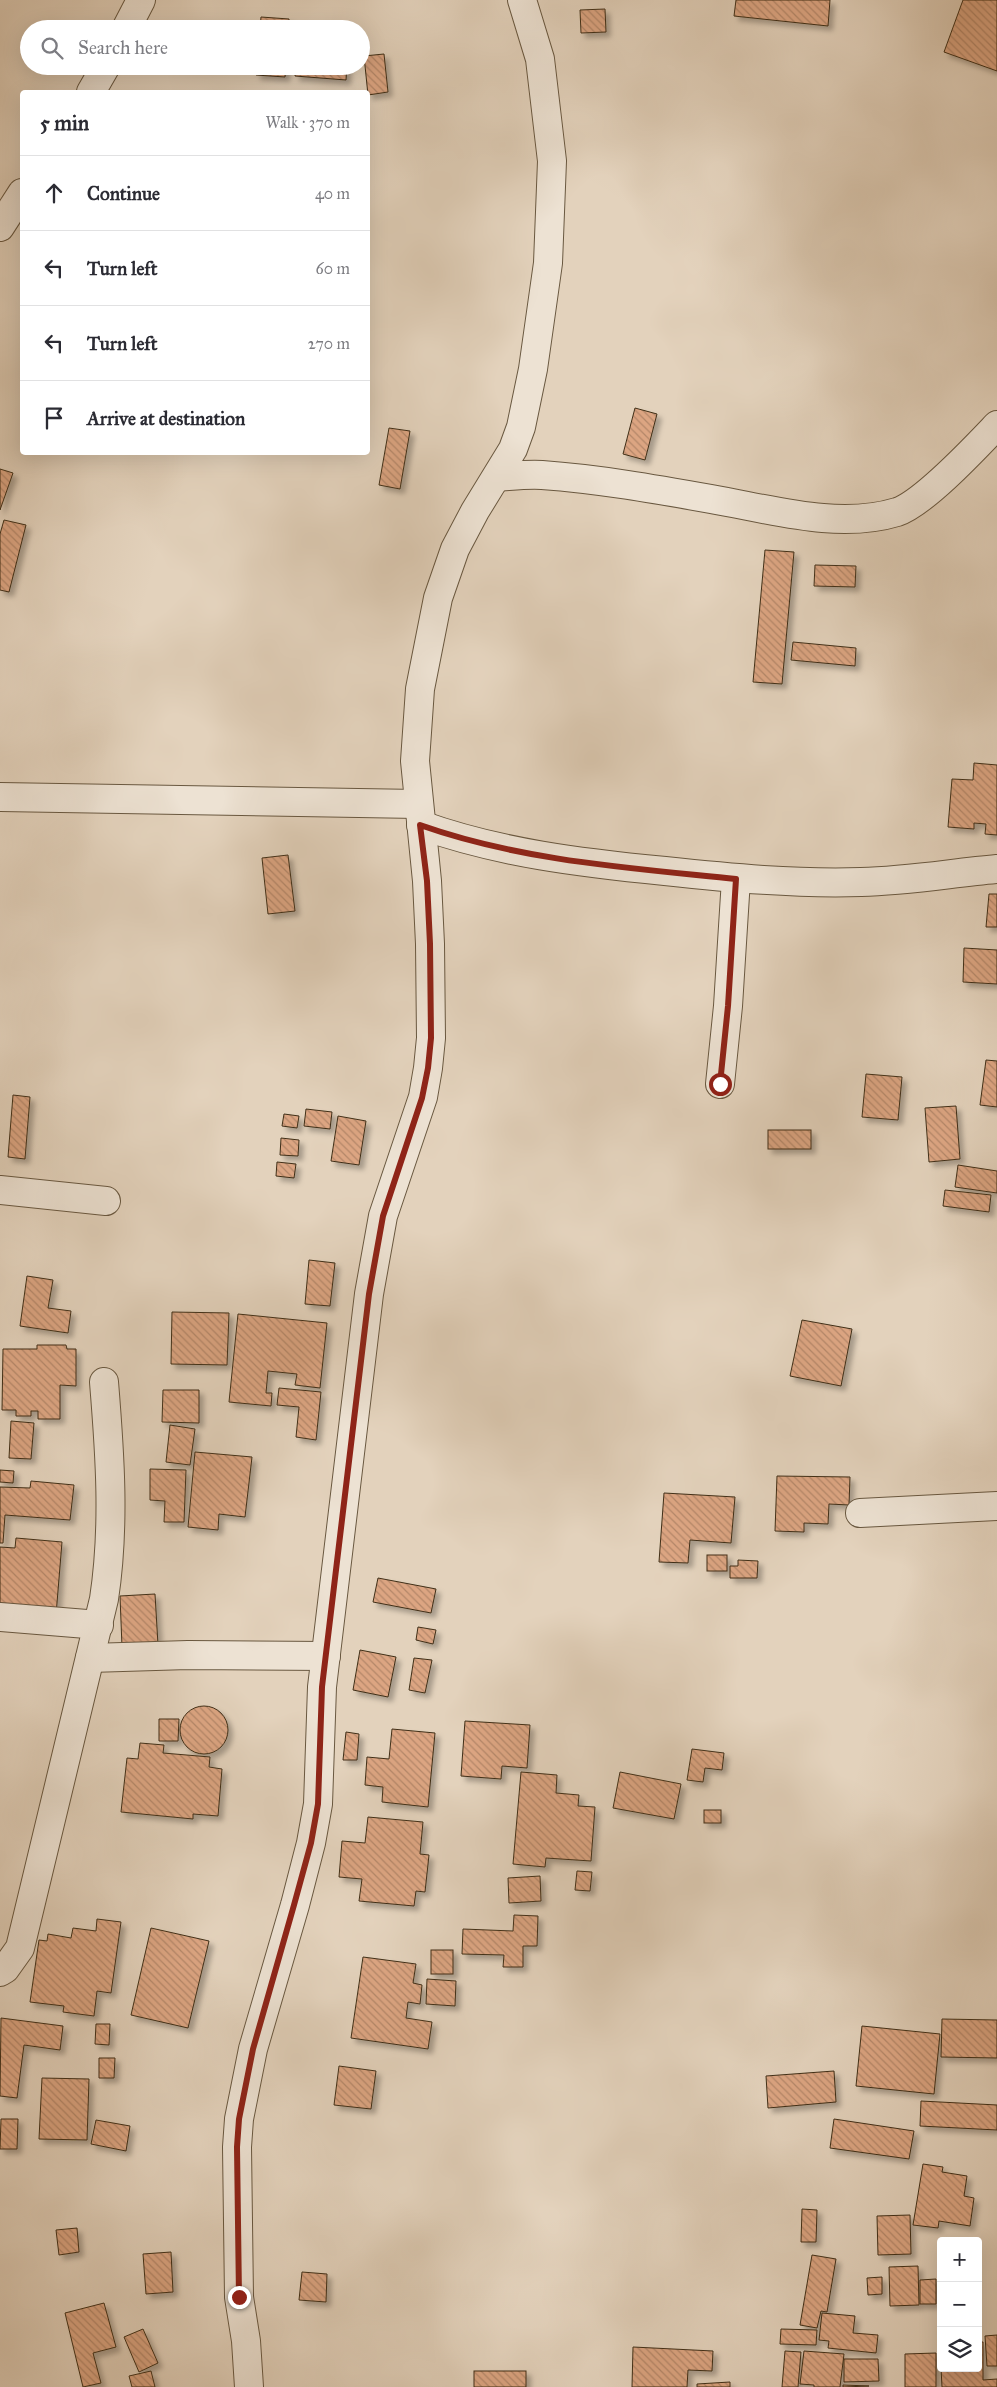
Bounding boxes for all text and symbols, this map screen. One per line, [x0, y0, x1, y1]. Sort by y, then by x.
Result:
search box [20, 20, 370, 75]
icon: search [38, 34, 66, 62]
text: Search here [78, 36, 168, 59]
text: 5 min [40, 110, 89, 136]
text: Walk · 370 m [266, 113, 350, 132]
icon: ahead [40, 179, 68, 207]
text: Continue [87, 182, 160, 205]
text: 40 m [315, 184, 350, 203]
icon: left [40, 254, 68, 282]
text: Turn left [87, 257, 157, 280]
text: 60 m [316, 259, 350, 278]
icon: left [40, 329, 68, 357]
text: Turn left [87, 332, 157, 355]
text: 270 m [308, 334, 350, 353]
icon: arrive [40, 404, 68, 432]
text: Arrive at destination [87, 407, 245, 430]
route start [709, 1073, 732, 1096]
map controls [937, 2237, 982, 2372]
button: + [937, 2237, 982, 2282]
button: − [937, 2282, 982, 2327]
route end [228, 2286, 251, 2309]
button: layers [937, 2327, 982, 2372]

